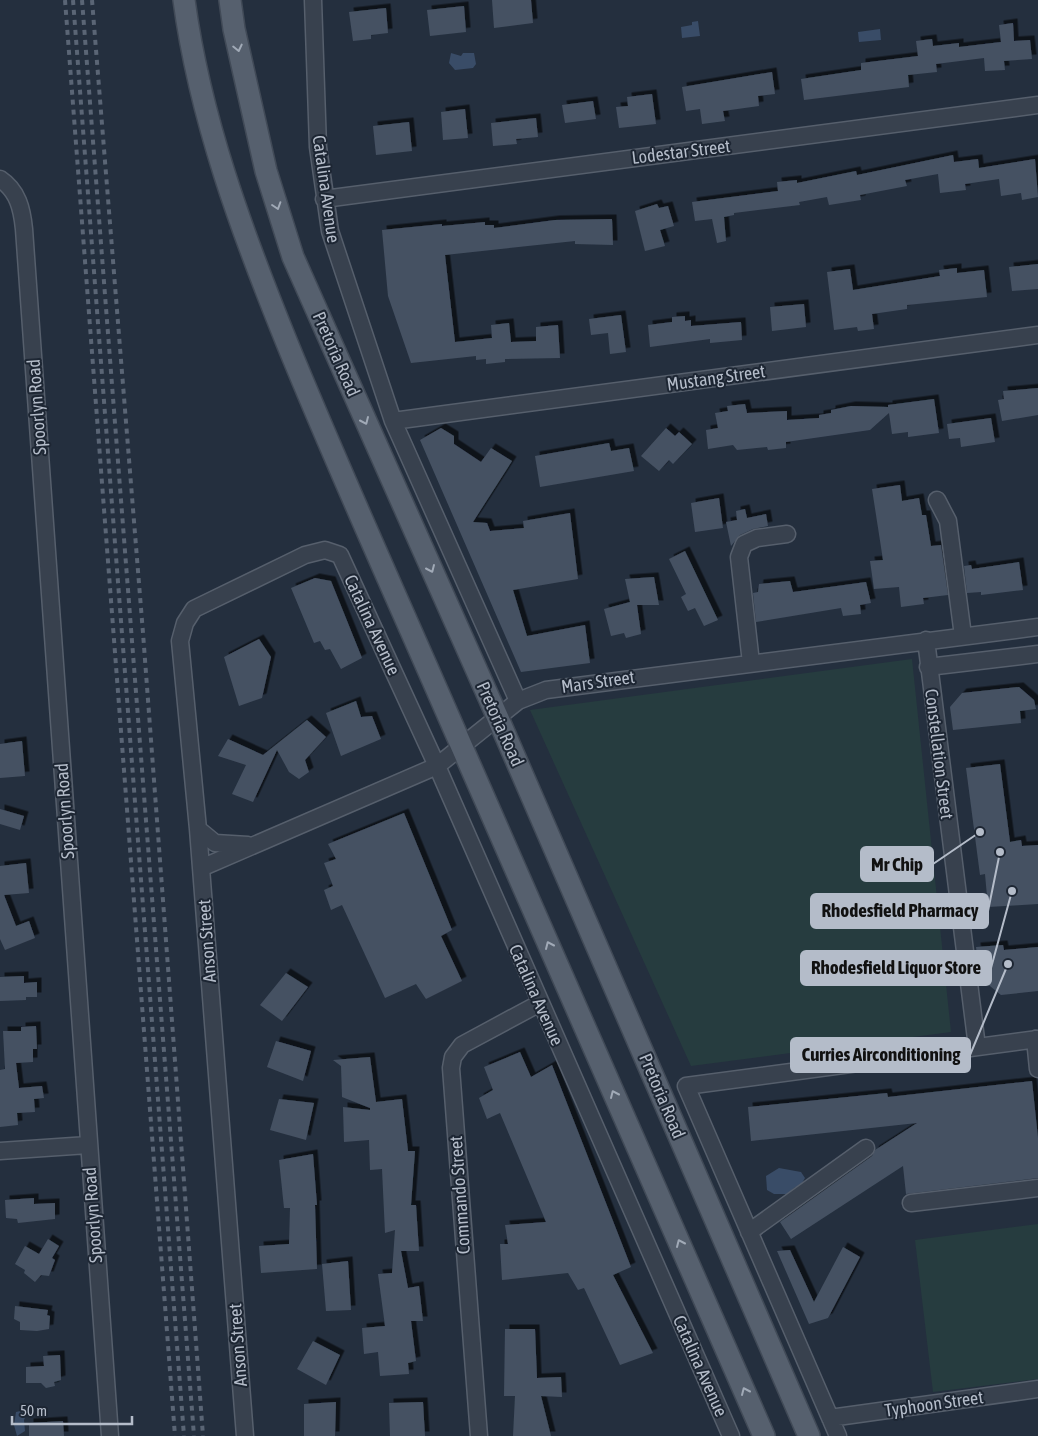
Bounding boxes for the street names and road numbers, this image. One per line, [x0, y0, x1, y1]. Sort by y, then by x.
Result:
street label: Catalina Avenue [309, 134, 344, 244]
street label: Lodestar Street [630, 135, 732, 168]
street label: Pretoria Road [308, 308, 364, 399]
street label: Spoorlyn Road [23, 358, 50, 456]
street label: Mustang Street [665, 360, 766, 395]
street label: Catalina Avenue [340, 571, 405, 678]
street label: Mars Street [560, 666, 636, 697]
street label: Pretoria Road [472, 678, 528, 769]
street label: Constellation Street [921, 688, 958, 820]
street label: Spoorlyn Road [51, 762, 78, 860]
street label: Anson Street [193, 899, 220, 983]
street label: Catalina Avenue [505, 941, 568, 1049]
street label: Pretoria Road [635, 1050, 690, 1142]
street label: Commando Street [445, 1135, 474, 1255]
street label: Spoorlyn Road [79, 1166, 106, 1264]
street label: Anson Street [224, 1303, 251, 1387]
street label: Catalina Avenue [669, 1312, 732, 1420]
street label: Typhoon Street [883, 1386, 985, 1421]

